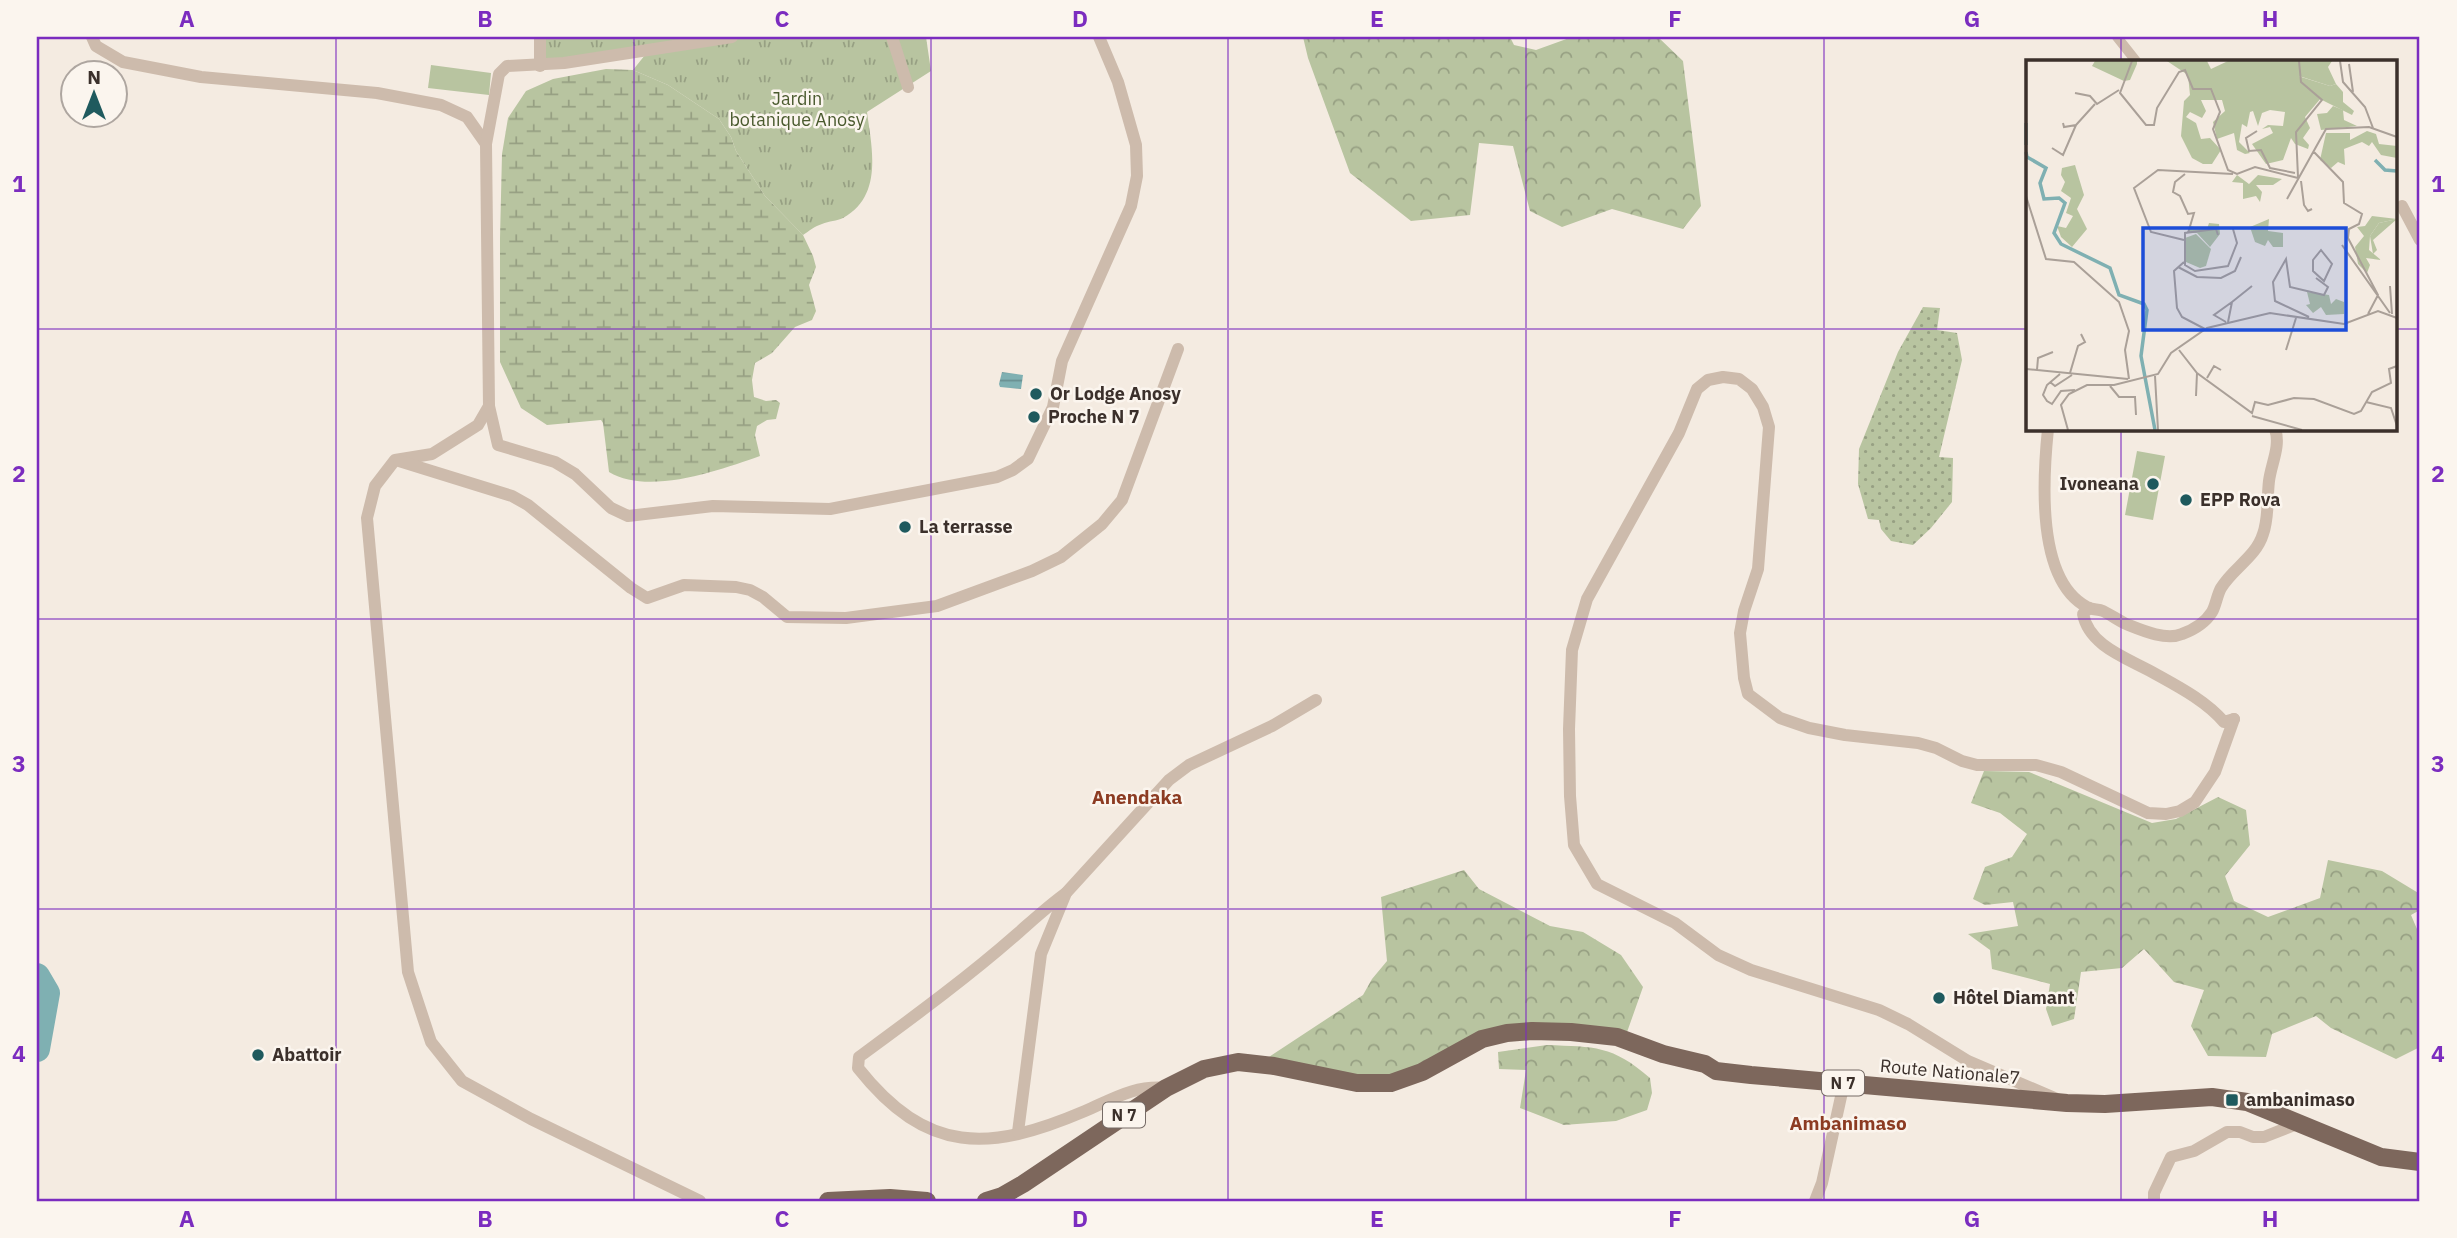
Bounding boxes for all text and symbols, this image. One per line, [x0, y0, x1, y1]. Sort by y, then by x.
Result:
text: A [179, 3, 195, 33]
text: B [477, 3, 493, 33]
text: C [775, 3, 790, 33]
text: D [1072, 3, 1088, 33]
text: E [1370, 3, 1384, 33]
text: F [1668, 3, 1682, 33]
text: G [1964, 3, 1980, 33]
text: H [2262, 3, 2278, 33]
north arrow [60, 60, 130, 130]
inset map [2026, 60, 2398, 430]
text: N [87, 65, 101, 89]
park label: Jardin botanique Anosy [729, 87, 865, 131]
text: 1 [12, 168, 26, 198]
text: 1 [2431, 168, 2445, 198]
place label: Or Lodge Anosy [1050, 382, 1181, 405]
marker: Or Lodge Anosy [1028, 386, 1044, 402]
place label: Proche N 7 [1048, 405, 1139, 428]
marker: Proche N 7 [1026, 409, 1042, 425]
text: 2 [12, 458, 26, 488]
text: 2 [2431, 458, 2445, 488]
place label: Ivoneana [2060, 472, 2139, 495]
marker: Ivoneana [2145, 476, 2161, 492]
place label: EPP Rova [2200, 488, 2280, 511]
marker: EPP Rova [2178, 492, 2194, 508]
place label: La terrasse [919, 515, 1013, 538]
marker: La terrasse [897, 519, 913, 535]
text: 3 [12, 748, 26, 778]
text: 3 [2431, 748, 2445, 778]
district label: Anendaka [1092, 785, 1182, 809]
place label: Hôtel Diamant [1953, 986, 2075, 1009]
marker: Hôtel Diamant [1931, 990, 1947, 1006]
text: 4 [12, 1038, 26, 1068]
text: 4 [2431, 1038, 2445, 1068]
place label: Abattoir [272, 1043, 342, 1066]
marker: Abattoir [250, 1047, 266, 1063]
street label: Route Nationale7 [1879, 1054, 2021, 1089]
road number: N 7 [1822, 1070, 1864, 1096]
place label: ambanimaso [2246, 1088, 2355, 1111]
marker: ambanimaso [2224, 1092, 2240, 1108]
road number: N 7 [1103, 1102, 1145, 1128]
district label: Ambanimaso [1789, 1111, 1907, 1135]
text: A [179, 1203, 195, 1233]
text: B [477, 1203, 493, 1233]
text: C [775, 1203, 790, 1233]
text: D [1072, 1203, 1088, 1233]
text: E [1370, 1203, 1384, 1233]
text: F [1668, 1203, 1682, 1233]
text: G [1964, 1203, 1980, 1233]
text: H [2262, 1203, 2278, 1233]

